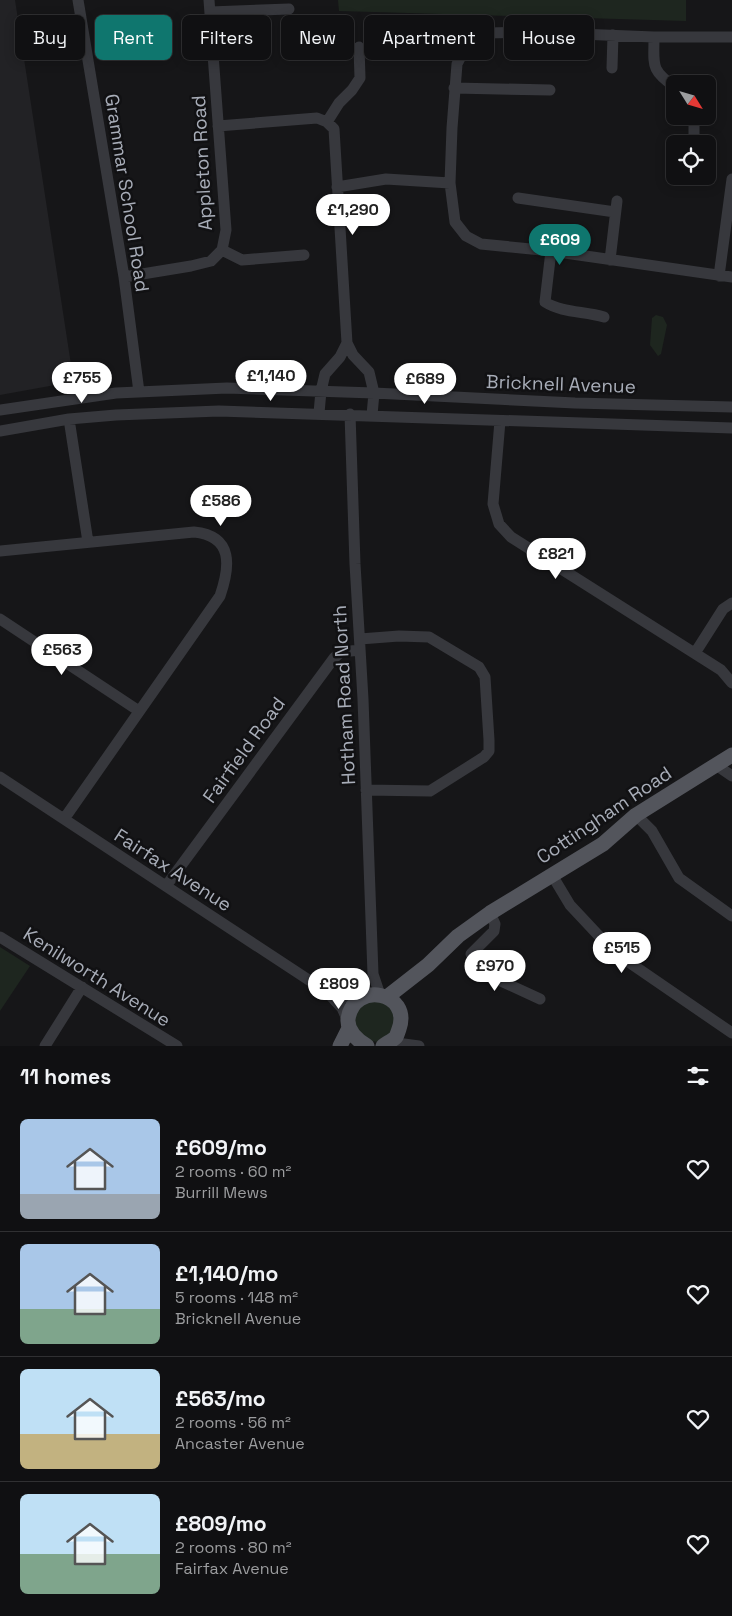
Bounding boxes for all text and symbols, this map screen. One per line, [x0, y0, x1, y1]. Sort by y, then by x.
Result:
chip: Buy [15, 15, 85, 60]
chip: Rent [95, 15, 172, 60]
chip: Filters [182, 15, 271, 60]
chip: New [281, 15, 354, 60]
chip: Apartment [364, 15, 494, 60]
chip: House [504, 15, 594, 60]
north arrow [666, 75, 716, 125]
map controls [666, 75, 716, 185]
street label: Grammar School Road [99, 92, 155, 294]
street label: Appleton Road [186, 95, 218, 231]
button: locate [666, 135, 716, 185]
pin: £1,290 [312, 194, 394, 236]
text: £1,290 [327, 199, 379, 220]
pin: £609 [530, 224, 590, 266]
text: £609 [540, 229, 580, 250]
pin: £1,140 [230, 360, 312, 402]
pin: £755 [52, 362, 112, 404]
pin: £689 [395, 362, 455, 405]
text: £1,140 [246, 365, 296, 386]
text: £755 [63, 367, 101, 388]
text: £689 [405, 368, 445, 389]
street label: Bricknell Avenue [486, 369, 636, 399]
pin: £586 [191, 484, 251, 527]
text: £586 [201, 490, 241, 511]
pin: £821 [526, 538, 586, 580]
text: £821 [538, 543, 574, 564]
street label: Hotham Road North [327, 605, 361, 785]
pin: £563 [32, 634, 92, 676]
text: £563 [42, 639, 82, 660]
street label: Fairfield Road [197, 692, 291, 808]
street label: Cottingham Road [532, 761, 676, 869]
street label: Fairfax Avenue [110, 823, 236, 917]
street label: Kenilworth Avenue [19, 921, 175, 1033]
pin: £515 [592, 932, 652, 974]
text: £515 [604, 937, 640, 958]
pin: £970 [465, 950, 525, 992]
text: £970 [476, 955, 514, 976]
pin: £809 [309, 968, 369, 1010]
text: £809 [319, 973, 359, 994]
icon: filters [684, 1062, 712, 1090]
text: 11 homes [20, 1063, 111, 1090]
text: £609/mo [175, 1134, 267, 1161]
icon: home [60, 1139, 120, 1199]
icon: heart [684, 1155, 712, 1183]
text: 2 rooms · 60 m² [175, 1161, 291, 1182]
text: Burrill Mews [175, 1182, 268, 1203]
text: £1,140/mo [175, 1260, 278, 1287]
icon: home [60, 1264, 120, 1324]
icon: heart [684, 1280, 712, 1308]
text: 5 rooms · 148 m² [175, 1287, 298, 1308]
text: Bricknell Avenue [175, 1308, 301, 1329]
text: £563/mo [175, 1385, 266, 1412]
icon: home [60, 1389, 120, 1449]
icon: heart [684, 1405, 712, 1433]
text: 2 rooms · 56 m² [175, 1412, 291, 1433]
text: Ancaster Avenue [175, 1433, 305, 1454]
text: £809/mo [175, 1510, 267, 1537]
icon: home [60, 1514, 120, 1574]
icon: heart [684, 1530, 712, 1558]
text: 2 rooms · 80 m² [175, 1537, 292, 1558]
text: Fairfax Avenue [175, 1558, 289, 1579]

